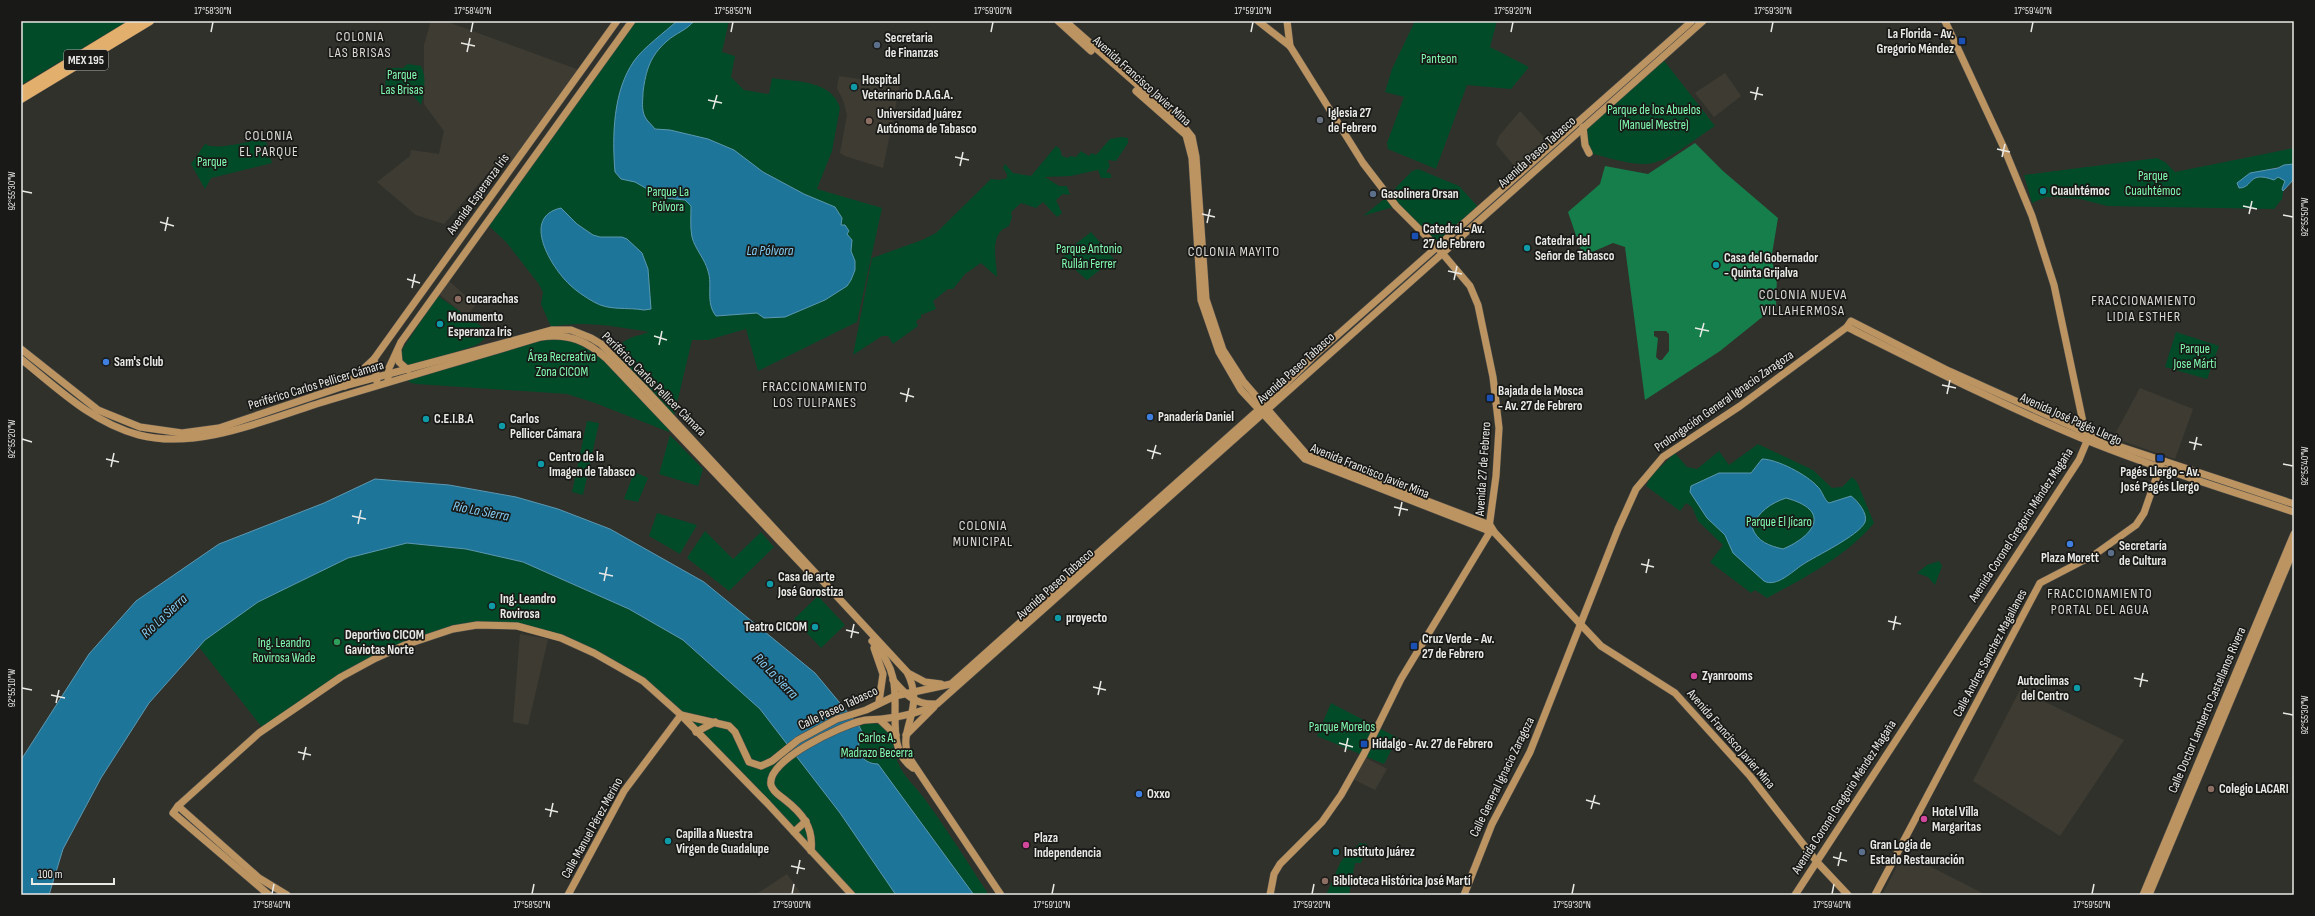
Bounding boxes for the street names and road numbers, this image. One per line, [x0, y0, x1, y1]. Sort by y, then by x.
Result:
street label: Avenida Francisco Javier Mina [1089, 32, 1194, 129]
road number: MEX 195 [64, 50, 108, 70]
street label: Avenida Paseo Tabasco [1494, 113, 1579, 192]
street label: Avenida Esperanza Iris [443, 150, 513, 238]
street label: Periférico Carlos Pellicer Cámara [598, 328, 710, 440]
street label: Avenida Paseo Tabasco [1253, 329, 1338, 408]
street label: Prolongación General Ignacio Zaragoza [1651, 347, 1797, 455]
street label: Periférico Carlos Pellicer Cámara [246, 357, 386, 413]
street label: Avenida José Pagés Llergo [2017, 389, 2124, 449]
street label: Avenida 27 de Febrero [1472, 421, 1494, 518]
street label: Avenida Francisco Javier Mina [1307, 439, 1432, 502]
street label: Avenida Coronel Gregorio Méndez Magaña [1965, 445, 2077, 606]
street label: Avenida Paseo Tabasco [1012, 545, 1097, 624]
street label: Calle Andres Sanchez Magallanes [1950, 586, 2031, 720]
street label: Calle Doctor Lamberto Castellanos Rivera [2165, 625, 2249, 795]
street label: Calle Paseo Tabasco [796, 683, 880, 733]
street label: Avenida Francisco Javier Mina [1683, 685, 1779, 792]
street label: Calle General Ignacio Zaragoza [1466, 715, 1538, 839]
street label: Avenida Coronel Gregorio Méndez Magaña [1788, 717, 1900, 878]
street label: Calle Manuel Pérez Merino [558, 775, 626, 881]

